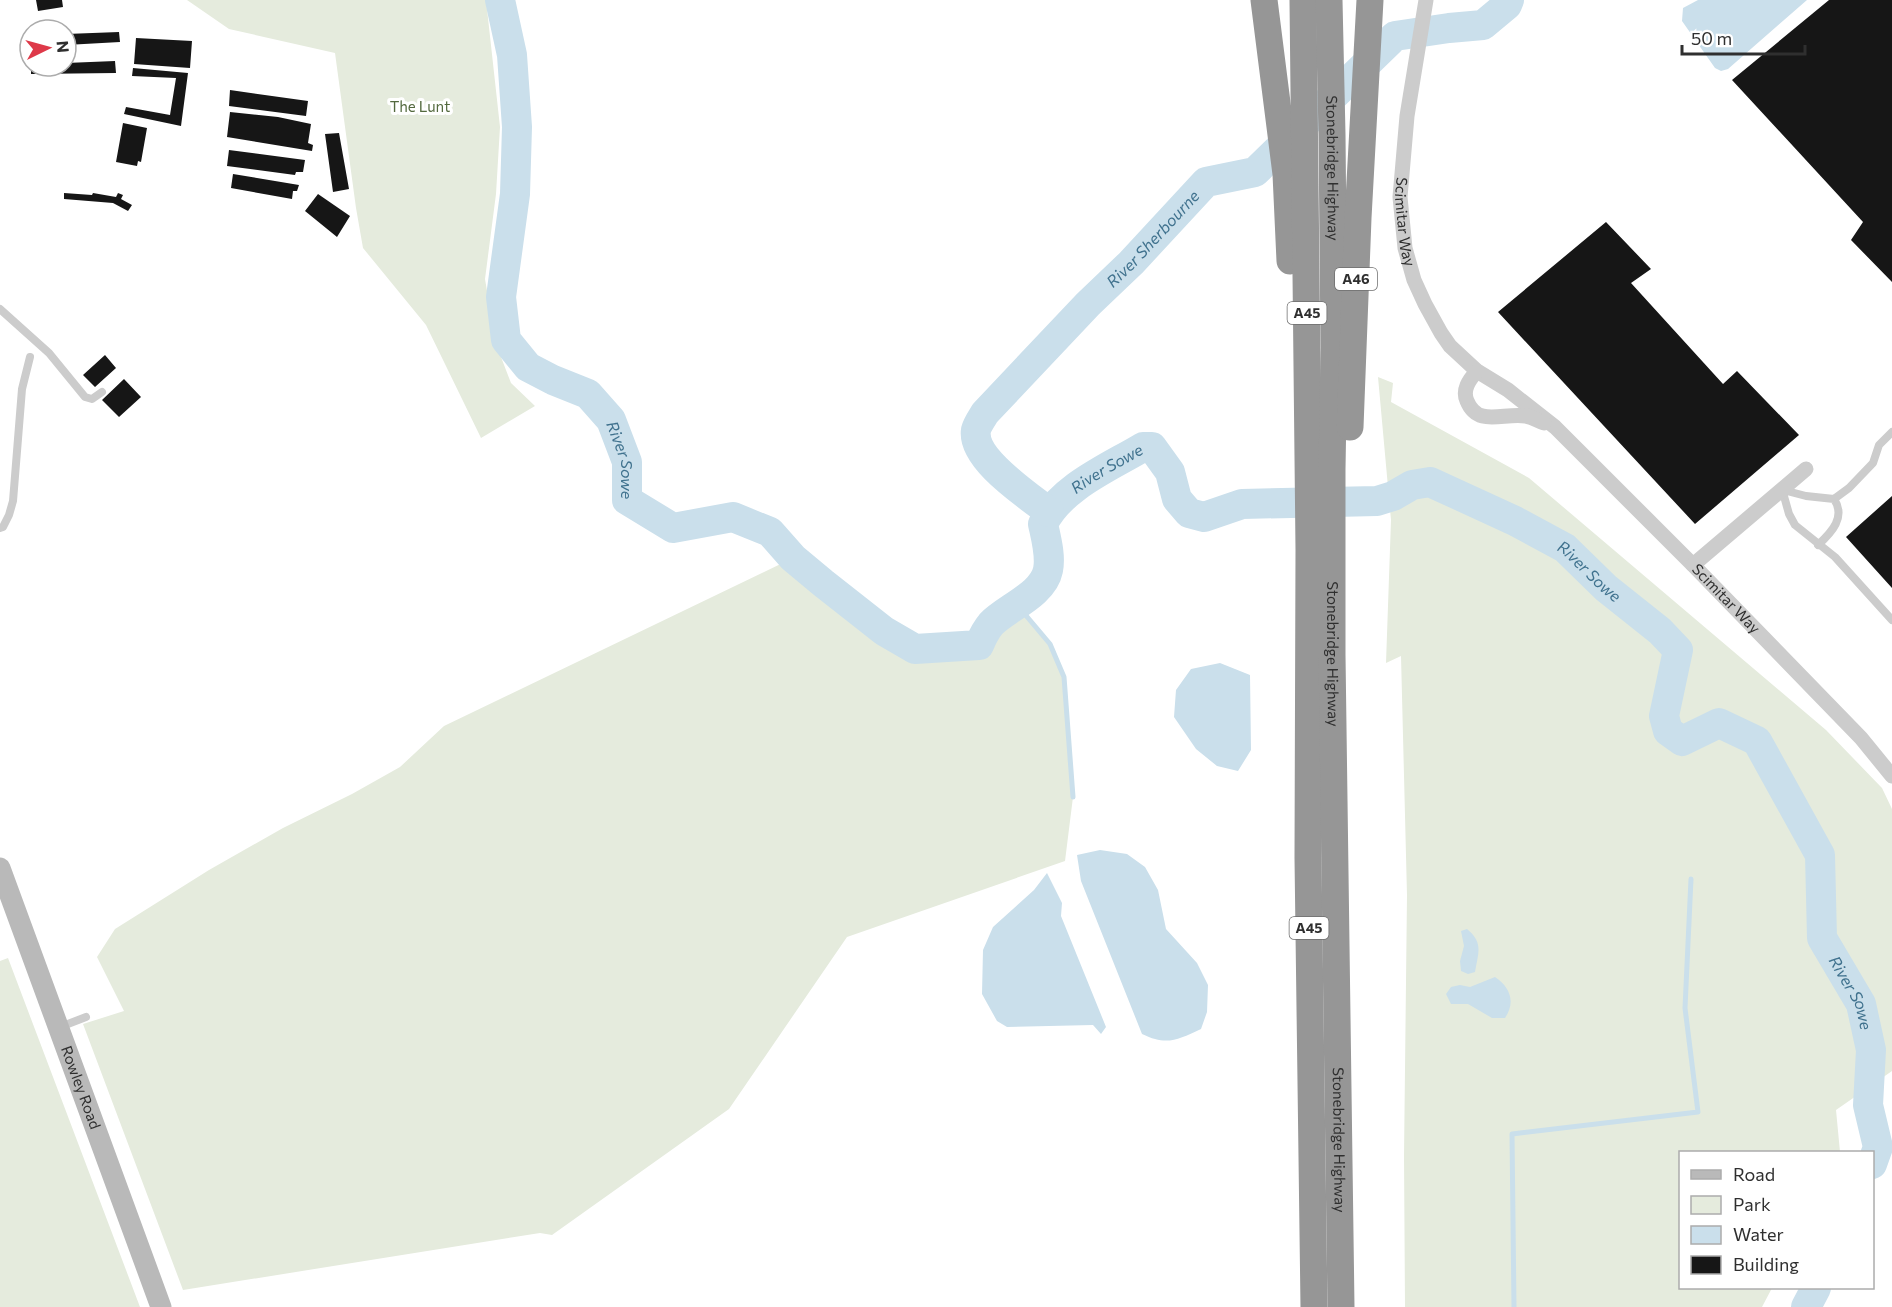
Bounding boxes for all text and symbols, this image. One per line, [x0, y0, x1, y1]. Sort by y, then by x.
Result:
north arrow [18, 18, 78, 78]
scale bar [1682, 18, 1805, 56]
text: 50 m [1691, 27, 1732, 49]
text: N [53, 40, 73, 53]
street label: Stonebridge Highway [1323, 95, 1343, 241]
park label: The Lunt [390, 97, 450, 115]
street label: Scimitar Way [1392, 177, 1420, 269]
water label: River Sherbourne [1102, 186, 1203, 291]
road number: A46 [1335, 268, 1377, 290]
road number: A45 [1288, 302, 1326, 324]
water label: River Sowe [603, 418, 637, 500]
water label: River Sowe [1067, 439, 1146, 497]
water label: River Sowe [1555, 536, 1626, 606]
street label: Scimitar Way [1689, 560, 1765, 637]
street label: Stonebridge Highway [1324, 581, 1343, 727]
road number: A45 [1290, 917, 1328, 939]
water label: River Sowe [1826, 952, 1876, 1032]
street label: Rowley Road [58, 1043, 105, 1132]
street label: Stonebridge Highway [1330, 1067, 1350, 1213]
legend [1679, 1151, 1874, 1289]
text: Road [1733, 1163, 1775, 1185]
text: Park [1733, 1193, 1771, 1215]
text: Water [1733, 1223, 1784, 1245]
text: Building [1733, 1253, 1799, 1275]

